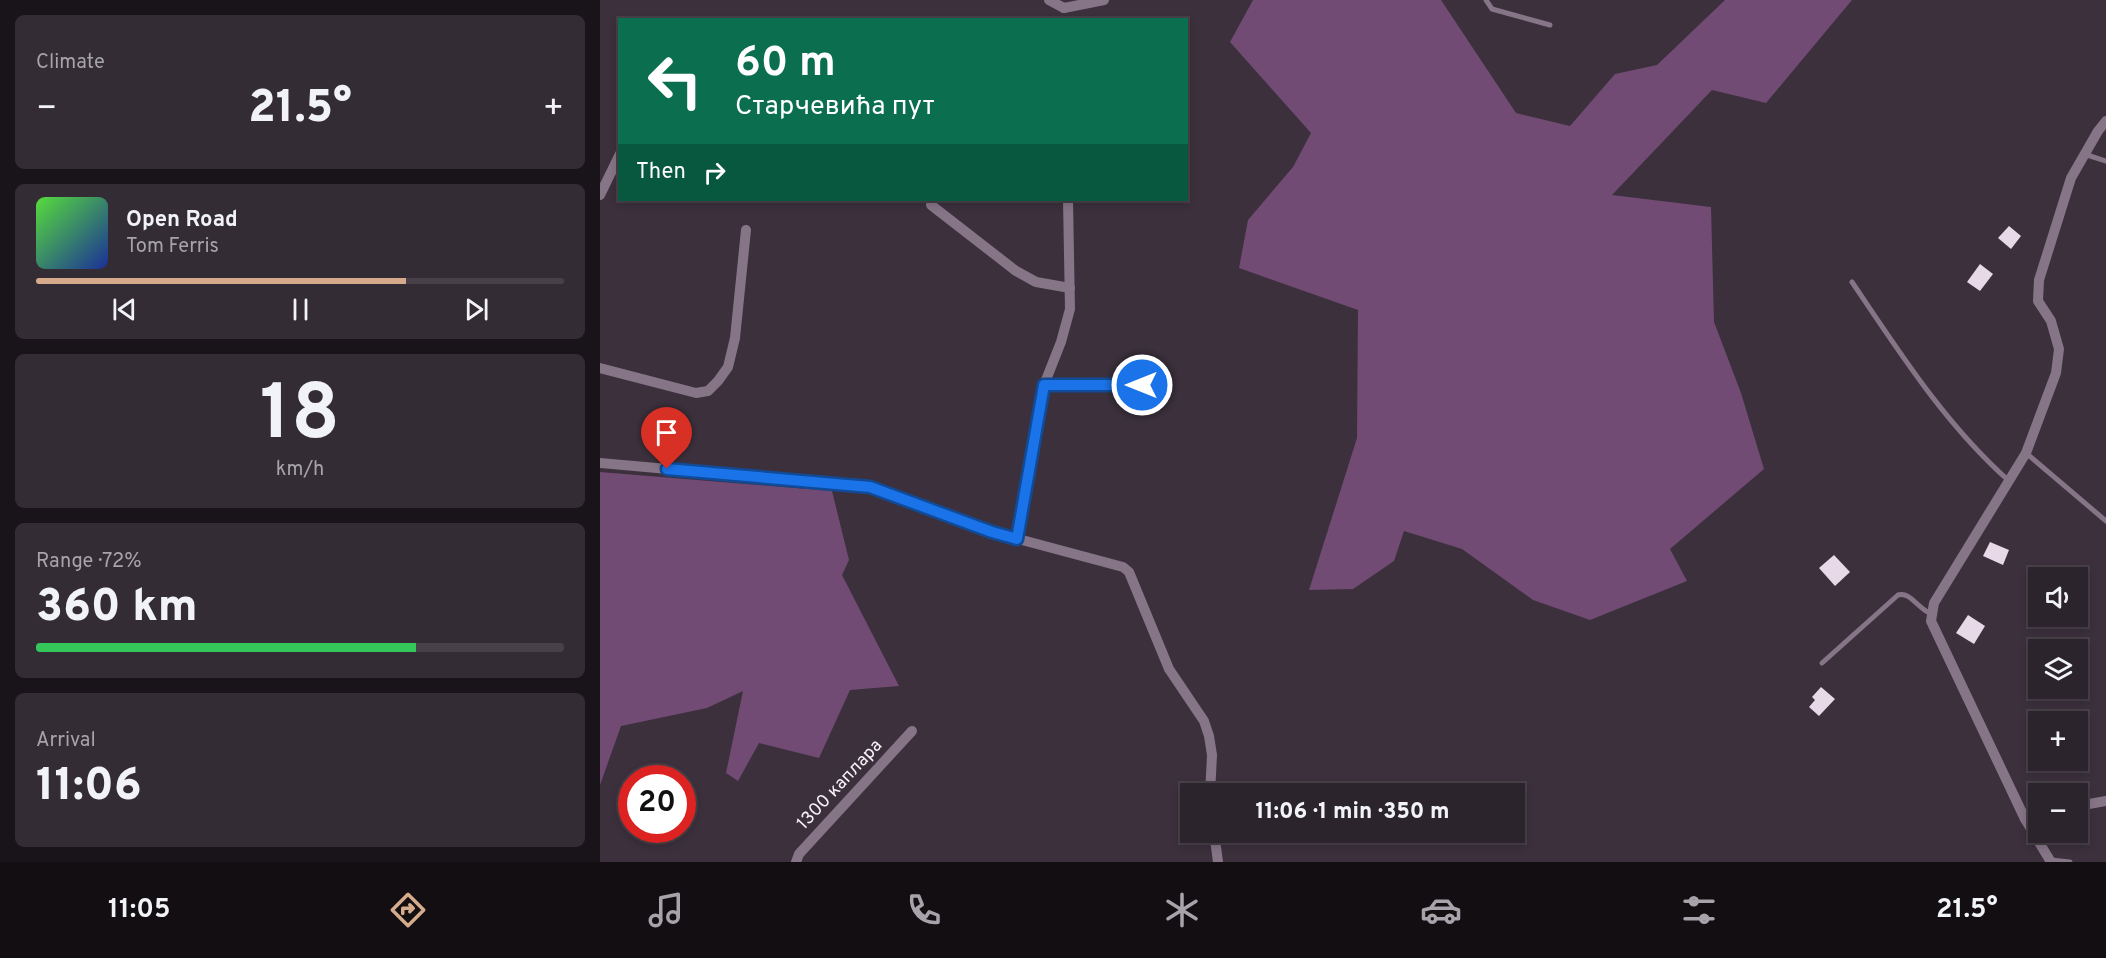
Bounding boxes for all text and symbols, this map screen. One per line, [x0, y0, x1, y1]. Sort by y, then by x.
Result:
text: 60 m [735, 38, 836, 91]
icon: left [636, 42, 714, 120]
text: Climate [36, 50, 105, 76]
text: 21.5° [248, 81, 352, 138]
text: − [36, 89, 57, 131]
text: + [543, 89, 564, 131]
text: Старчевића пут [735, 90, 935, 124]
icon: right [698, 156, 731, 189]
text: Then [636, 159, 686, 186]
text: Open Road [126, 207, 238, 234]
text: Tom Ferris [126, 234, 219, 260]
icon: previous [108, 293, 141, 326]
icon: pause [284, 293, 317, 326]
icon: next [460, 293, 493, 326]
position arrow [1110, 353, 1174, 417]
text: 18 [260, 368, 340, 467]
pin [641, 407, 692, 469]
icon: arrive [650, 416, 683, 449]
text: km/h [276, 457, 324, 483]
text: Range · 72% [36, 549, 142, 575]
map controls [2028, 567, 2088, 843]
button: sound [2028, 567, 2088, 627]
text: 360 km [36, 580, 198, 637]
button: layers [2028, 639, 2088, 699]
button: + [2028, 711, 2088, 771]
text: Arrival [36, 728, 96, 754]
street label: 1300 каплара [792, 735, 888, 835]
text: 11:06 [36, 759, 142, 816]
speed limit sign: 20 [618, 765, 696, 843]
button: − [2028, 783, 2088, 843]
text: 11:06 · 1 min · 350 m [1255, 799, 1450, 826]
icon: directions [387, 889, 429, 931]
icon: music [645, 889, 687, 931]
icon: phone [903, 889, 945, 931]
icon: climate [1161, 889, 1203, 931]
icon: car [1420, 889, 1462, 931]
icon: filters [1678, 889, 1720, 931]
text: 11:05 [108, 893, 171, 927]
text: 21.5° [1936, 893, 1998, 927]

